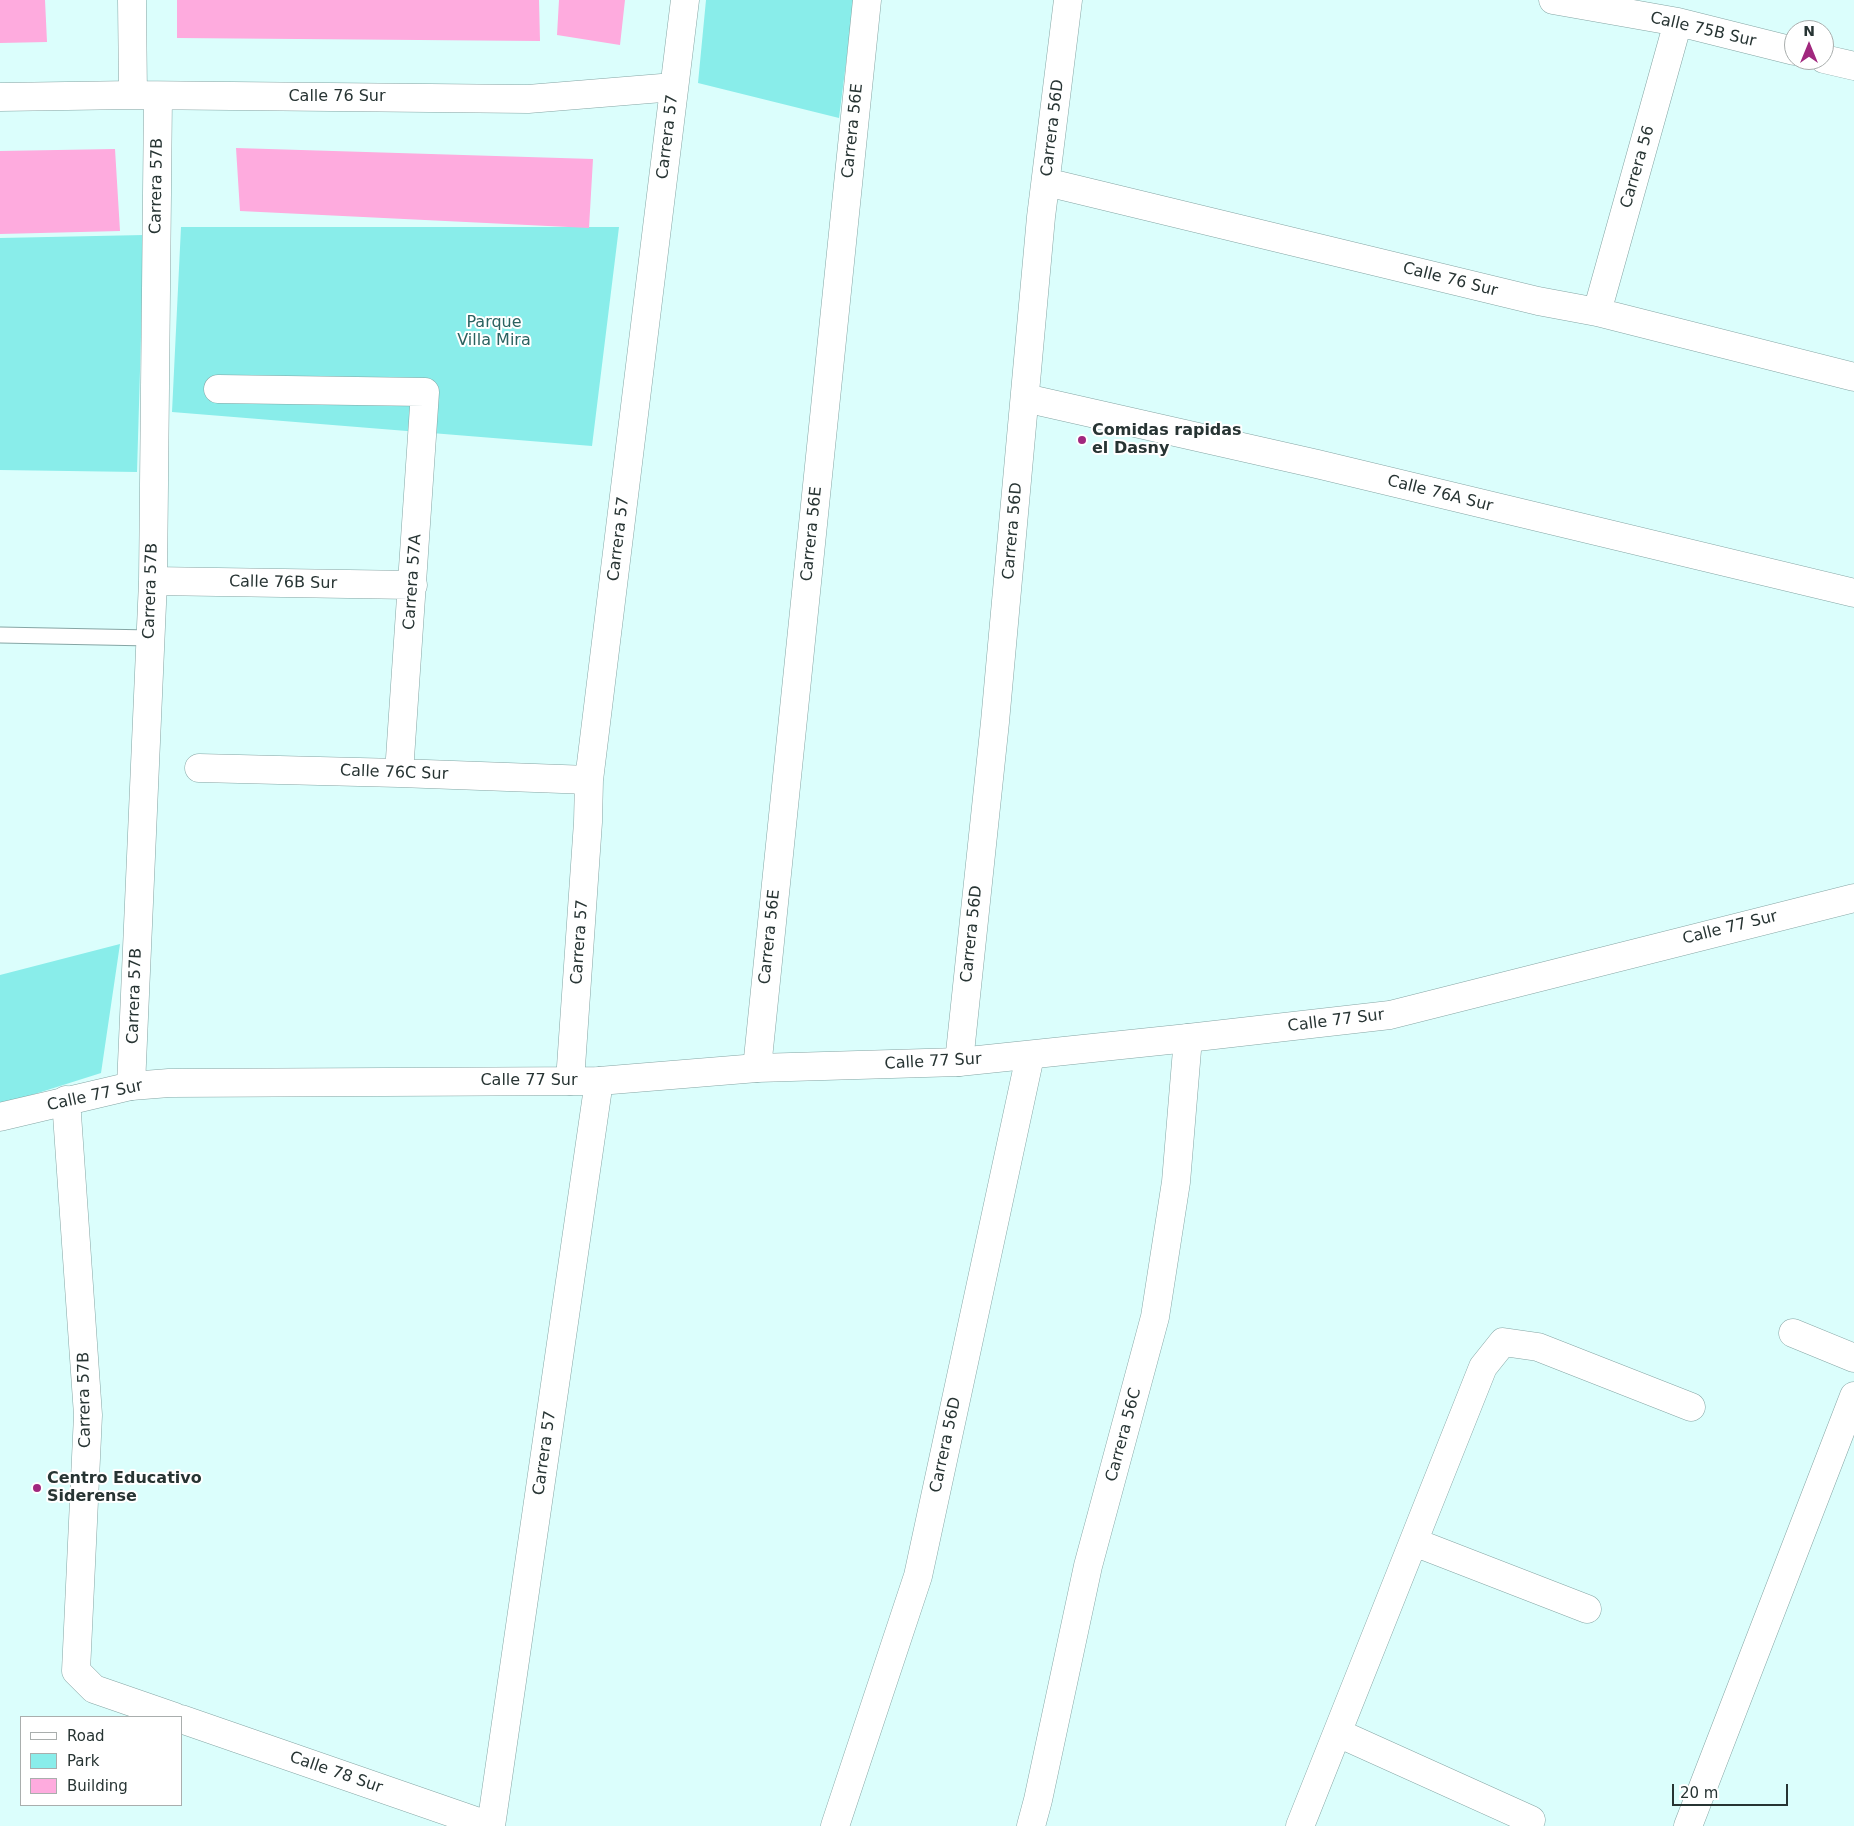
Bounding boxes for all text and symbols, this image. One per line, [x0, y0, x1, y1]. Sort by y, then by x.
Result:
street label: Calle 75B Sur [1648, 8, 1758, 52]
north arrow [1784, 20, 1834, 70]
text: N [1803, 23, 1815, 39]
street label: Carrera 56D [1038, 78, 1068, 178]
street label: Carrera 56E [838, 83, 868, 179]
street label: Calle 76 Sur [288, 87, 386, 107]
street label: Carrera 57 [653, 94, 683, 180]
street label: Carrera 56 [1617, 123, 1659, 211]
street label: Carrera 57B [147, 138, 167, 234]
street label: Calle 76 Sur [1401, 259, 1499, 301]
park label: Parque Villa Mira [457, 313, 531, 351]
place label: Comidas rapidas el Dasny [1092, 421, 1242, 459]
marker: Comidas rapidas el Dasny [1076, 434, 1088, 446]
street label: Calle 76A Sur [1385, 472, 1495, 516]
street label: Carrera 56D [999, 482, 1027, 580]
street label: Carrera 56E [797, 486, 827, 582]
street label: Carrera 57 [604, 496, 634, 582]
street label: Carrera 57A [400, 533, 426, 631]
street label: Carrera 57B [140, 543, 162, 639]
street label: Calle 76B Sur [229, 572, 337, 594]
street label: Calle 76C Sur [340, 762, 448, 784]
street label: Carrera 56D [957, 885, 987, 983]
street label: Carrera 56E [755, 889, 785, 985]
street label: Carrera 57 [567, 899, 593, 985]
street label: Calle 77 Sur [1681, 907, 1779, 949]
street label: Carrera 57B [124, 948, 146, 1044]
street label: Calle 77 Sur [1287, 1006, 1385, 1036]
street label: Calle 77 Sur [884, 1050, 982, 1074]
street label: Calle 77 Sur [480, 1071, 578, 1091]
street label: Calle 77 Sur [46, 1077, 144, 1115]
street label: Carrera 57B [75, 1352, 95, 1448]
street label: Carrera 56C [1102, 1386, 1146, 1484]
street label: Carrera 56D [926, 1395, 966, 1495]
street label: Carrera 57 [530, 1409, 560, 1497]
place label: Centro Educativo Siderense [47, 1469, 202, 1507]
marker: Centro Educativo Siderense [31, 1482, 43, 1494]
legend [20, 1716, 182, 1806]
text: Road [67, 1727, 105, 1745]
street label: Calle 78 Sur [287, 1748, 385, 1798]
text: Park [67, 1752, 99, 1770]
scale bar [1674, 1774, 1790, 1806]
text: Building [67, 1777, 128, 1795]
text: 20 m [1680, 1784, 1718, 1802]

